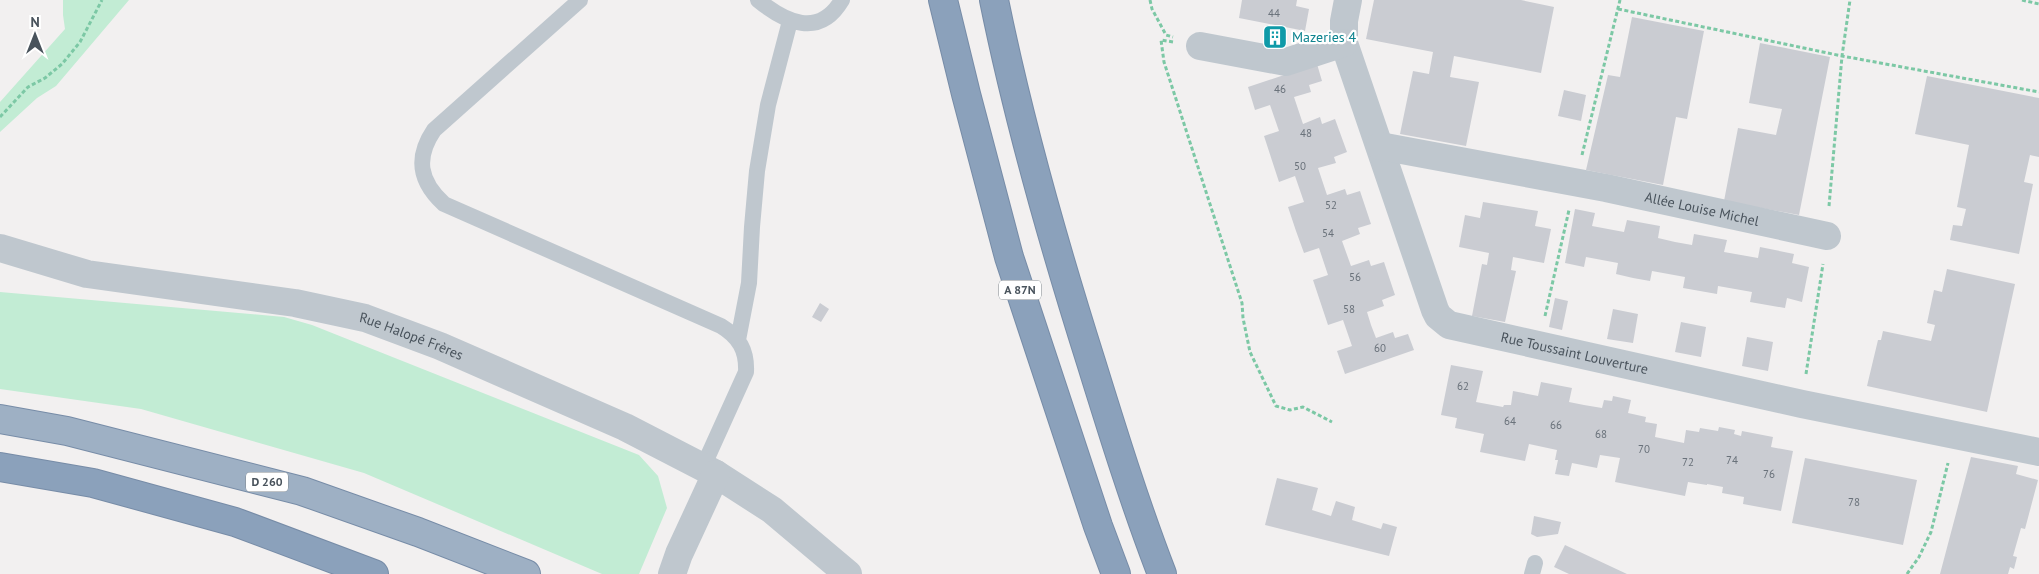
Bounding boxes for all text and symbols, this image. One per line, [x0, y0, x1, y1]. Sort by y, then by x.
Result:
house number: 44 [1268, 6, 1280, 20]
north arrow [10, 10, 60, 60]
text: N [30, 13, 40, 31]
building icon: Mazeries 4 [1262, 24, 1288, 50]
place label: Mazeries 4 [1292, 28, 1356, 46]
house number: 46 [1274, 82, 1286, 96]
house number: 48 [1300, 126, 1312, 140]
house number: 50 [1294, 159, 1306, 173]
street label: Allée Louise Michel [1643, 188, 1761, 230]
house number: 52 [1325, 198, 1337, 212]
house number: 54 [1322, 226, 1334, 240]
house number: 56 [1349, 270, 1361, 284]
road number: A 87N [999, 280, 1041, 300]
house number: 58 [1343, 302, 1355, 316]
street label: Rue Halopé Frères [358, 308, 466, 364]
street label: Rue Toussaint Louverture [1499, 328, 1650, 378]
house number: 60 [1374, 341, 1386, 355]
house number: 62 [1457, 379, 1469, 393]
house number: 64 [1504, 414, 1516, 428]
house number: 66 [1550, 418, 1562, 432]
house number: 68 [1595, 427, 1607, 441]
house number: 70 [1638, 442, 1650, 456]
house number: 74 [1726, 453, 1738, 467]
house number: 72 [1682, 455, 1694, 469]
house number: 76 [1763, 467, 1775, 481]
road number: D 260 [246, 472, 288, 492]
house number: 78 [1848, 495, 1860, 509]

